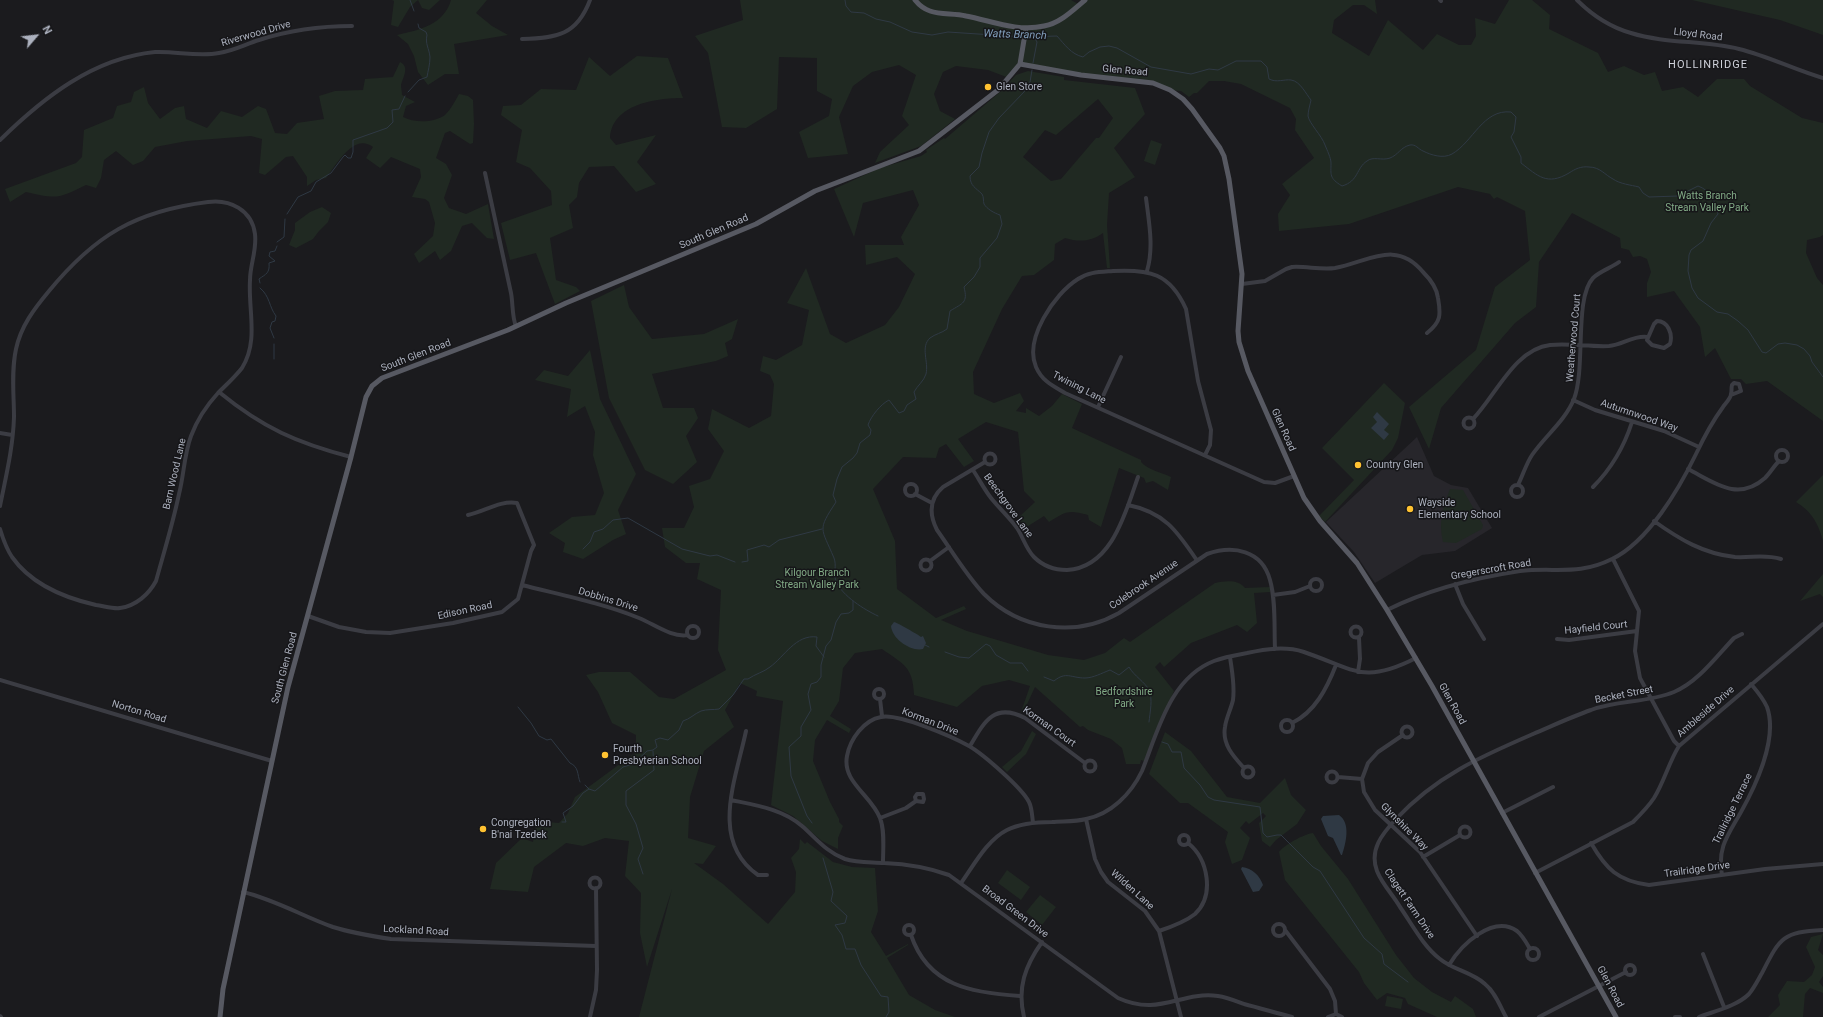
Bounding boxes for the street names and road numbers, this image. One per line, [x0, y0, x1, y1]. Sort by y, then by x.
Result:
street label: Riverwood Drive [220, 18, 292, 50]
street label: Lloyd Road [1673, 26, 1723, 44]
street label: Glen Road [1102, 63, 1148, 79]
street label: South Glen Road [678, 212, 750, 252]
street label: Weatherwood Court [1564, 293, 1584, 383]
street label: South Glen Road [379, 337, 453, 375]
street label: Twining Lane [1050, 369, 1108, 407]
street label: Autumnwood Way [1599, 397, 1679, 435]
street label: Glen Road [1268, 407, 1298, 453]
street label: Barn Wood Lane [161, 437, 189, 511]
street label: Beechgrove Lane [981, 472, 1035, 540]
street label: Gregerscroft Road [1450, 557, 1532, 583]
street label: Colebrook Avenue [1107, 558, 1181, 612]
street label: Dobbins Drive [577, 585, 639, 615]
street label: Edison Road [437, 599, 493, 623]
street label: Hayfield Court [1564, 619, 1628, 637]
street label: South Glen Road [270, 631, 300, 705]
street label: Glen Road [1436, 681, 1468, 727]
street label: Becket Street [1594, 683, 1654, 707]
street label: Ambleside Drive [1675, 684, 1737, 740]
street label: Norton Road [110, 698, 168, 726]
street label: Korman Court [1020, 704, 1078, 750]
street label: Korman Drive [900, 706, 960, 738]
street label: Trailridge Terrace [1711, 772, 1755, 846]
street label: Glynshire Way [1378, 801, 1430, 853]
street label: Trailridge Drive [1663, 859, 1731, 881]
street label: Wilden Lane [1108, 867, 1156, 913]
street label: Clagett Farm Drive [1381, 867, 1437, 941]
street label: Broad Green Drive [979, 883, 1051, 941]
street label: Lockland Road [383, 923, 449, 939]
street label: Glen Road [1594, 964, 1626, 1010]

